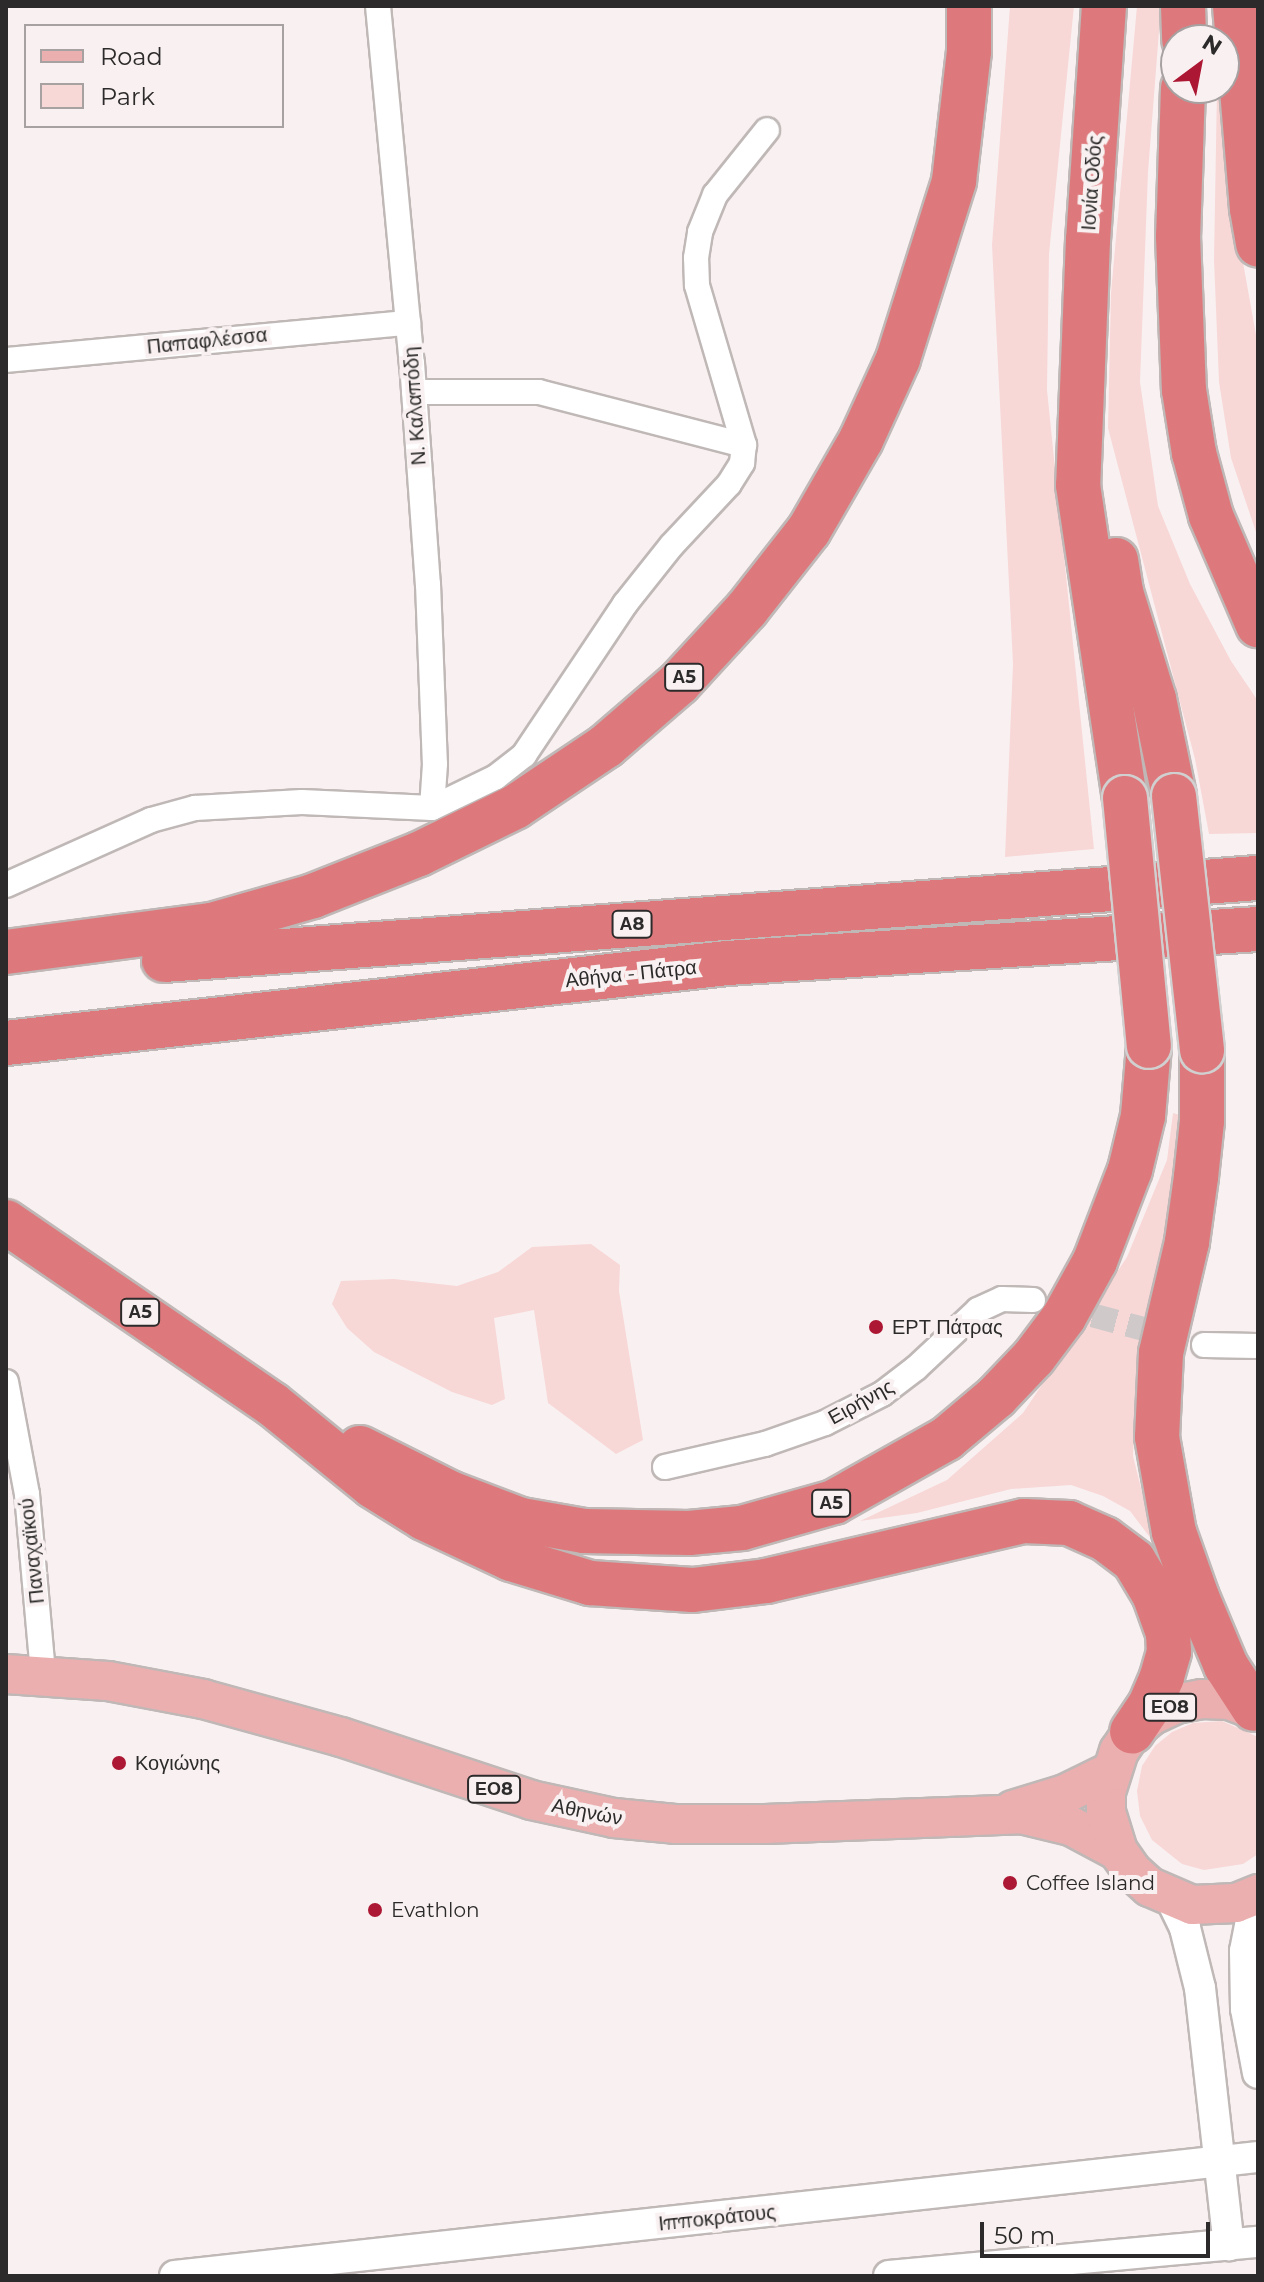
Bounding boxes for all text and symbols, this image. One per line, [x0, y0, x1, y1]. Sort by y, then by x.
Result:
legend [24, 24, 284, 128]
north arrow [1160, 24, 1240, 104]
text: N [1197, 29, 1227, 61]
text: Road [100, 42, 163, 71]
text: Park [100, 82, 155, 111]
street label: Ιονία Οδός [1077, 135, 1107, 231]
street label: Παπαφλέσσα [146, 323, 268, 359]
street label: Ν. Καλαπόδη [399, 346, 431, 466]
road number: Α5 [664, 663, 704, 691]
road number: Α8 [610, 910, 654, 938]
street label: Αθήνα - Πάτρα [564, 955, 698, 993]
road number: Α5 [120, 1298, 160, 1326]
place label: ΕΡΤ Πάτρας [892, 1315, 1003, 1339]
marker: ΕΡΤ Πάτρας [867, 1318, 885, 1336]
street label: Ειρήνης [824, 1374, 898, 1430]
road number: Α5 [811, 1489, 851, 1517]
street label: Παναχαϊκού [15, 1497, 49, 1605]
road number: ΕΟ8 [1142, 1693, 1198, 1721]
place label: Κογιώνης [135, 1751, 220, 1775]
marker: Κογιώνης [110, 1754, 128, 1772]
road number: ΕΟ8 [466, 1775, 522, 1803]
street label: Αθηνών [550, 1793, 624, 1831]
place label: Coffee Island [1026, 1871, 1155, 1895]
marker: Coffee Island [1001, 1874, 1019, 1892]
place label: Evathlon [391, 1898, 479, 1922]
marker: Evathlon [366, 1901, 384, 1919]
street label: Ιπποκράτους [657, 2200, 777, 2236]
scale bar [984, 2206, 1214, 2256]
text: 50 m [994, 2221, 1055, 2250]

